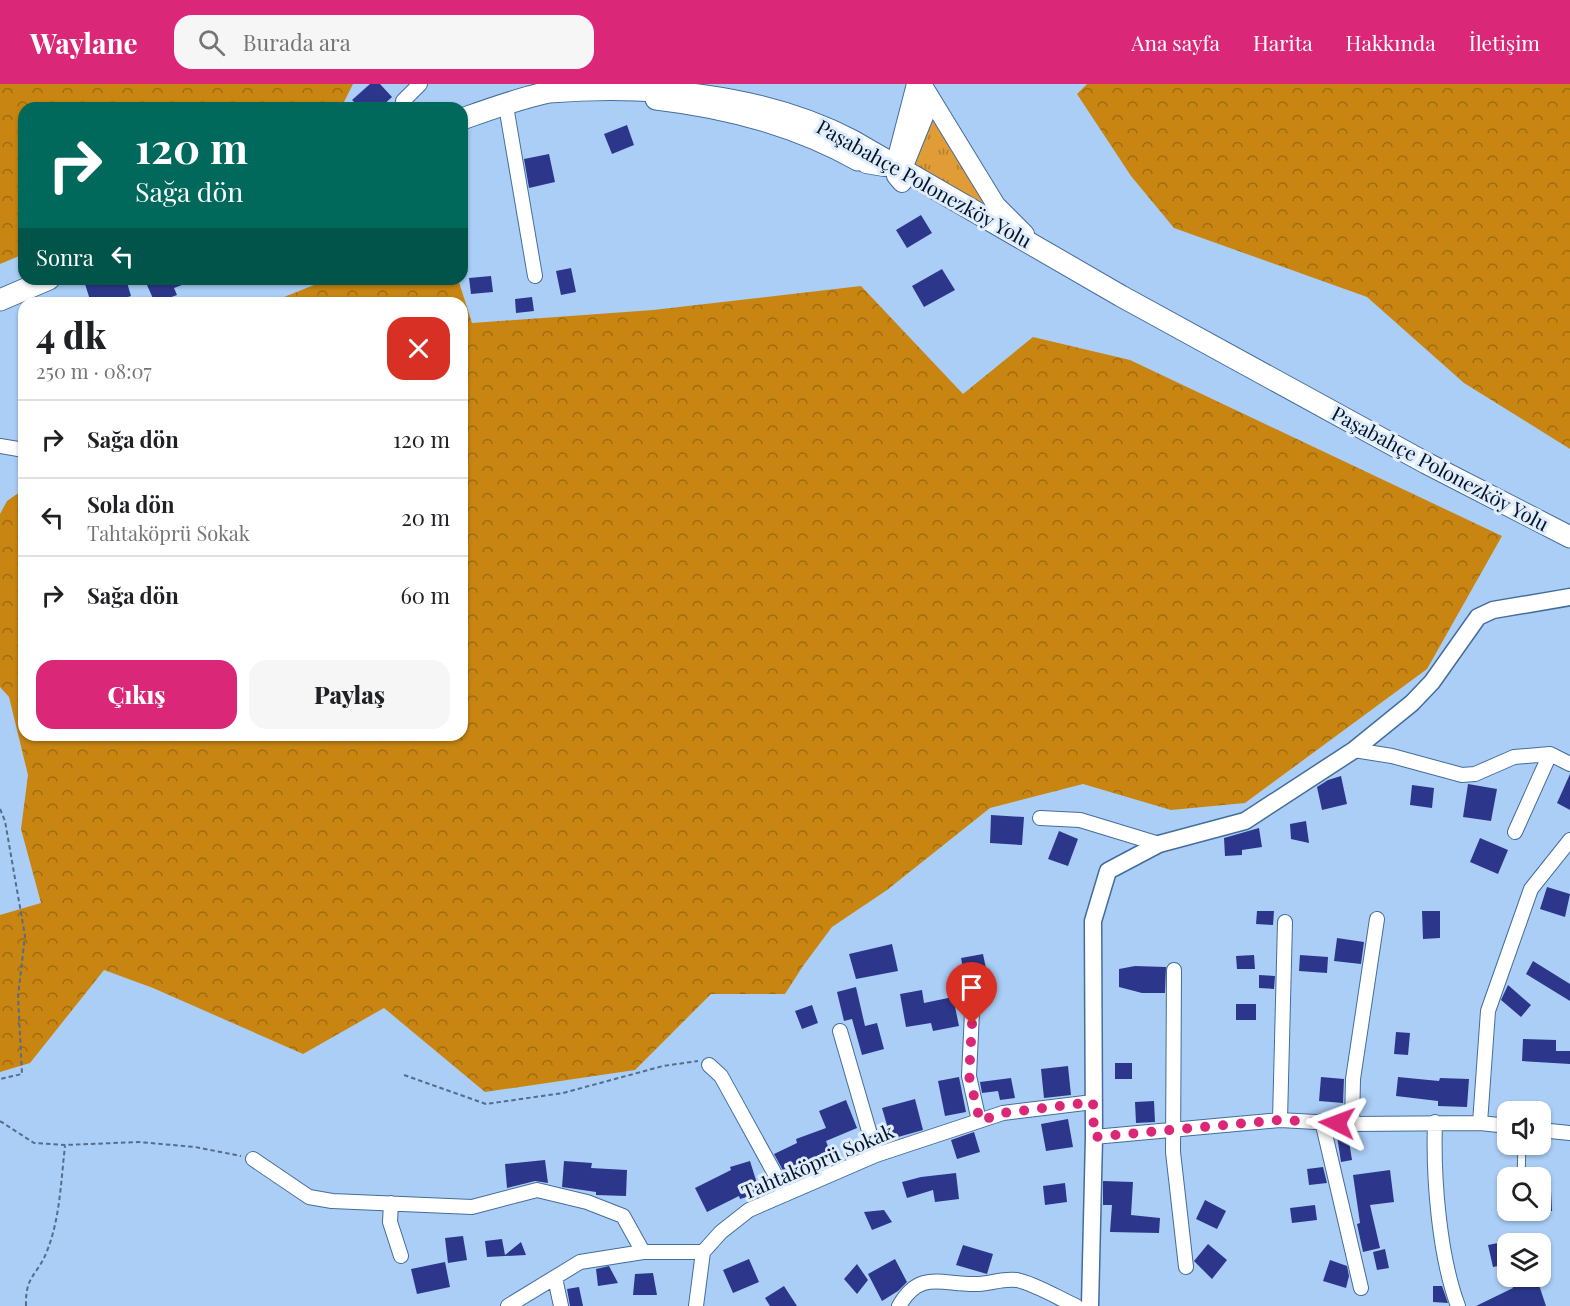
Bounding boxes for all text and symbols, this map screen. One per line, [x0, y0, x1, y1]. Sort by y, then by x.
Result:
search box [174, 15, 594, 69]
text: Waylane [30, 24, 138, 61]
icon: search [195, 26, 228, 59]
text: Burada ara [243, 27, 351, 57]
text: Ana sayfa [1131, 28, 1220, 56]
text: Harita [1253, 28, 1313, 56]
text: Hakkında [1346, 28, 1436, 56]
text: İletişim [1469, 28, 1540, 56]
street label: Paşabahçe Polonezköy Yolu [812, 112, 1038, 253]
text: 120 m [135, 119, 248, 175]
icon: right [36, 126, 114, 204]
text: Sağa dön [135, 173, 243, 209]
icon: left [106, 240, 139, 273]
text: Sonra [36, 242, 94, 272]
text: 4 dk [36, 310, 106, 358]
button: close [387, 317, 450, 380]
text: 250 m · 08:07 [36, 357, 152, 384]
street label: Paşabahçe Polonezköy Yolu [1327, 399, 1554, 537]
icon: right [36, 423, 69, 456]
text: Sağa dön [87, 424, 179, 454]
text: 120 m [393, 424, 450, 454]
text: Sola dön [87, 489, 174, 519]
icon: left [36, 501, 69, 534]
text: 20 m [401, 502, 450, 532]
text: Tahtaköprü Sokak [87, 519, 250, 546]
icon: right [36, 579, 69, 612]
text: Sağa dön [87, 580, 179, 610]
text: 60 m [400, 580, 450, 610]
button: Çıkış [36, 660, 237, 729]
button: Paylaş [249, 660, 450, 729]
pin [946, 962, 997, 1024]
icon: arrive [955, 971, 988, 1004]
position arrow [1305, 1091, 1369, 1155]
map controls [1497, 1101, 1551, 1287]
button: sound [1497, 1101, 1551, 1155]
street label: Tahtaköprü Sokak [737, 1116, 898, 1205]
button: search [1497, 1167, 1551, 1221]
button: layers [1497, 1233, 1551, 1287]

